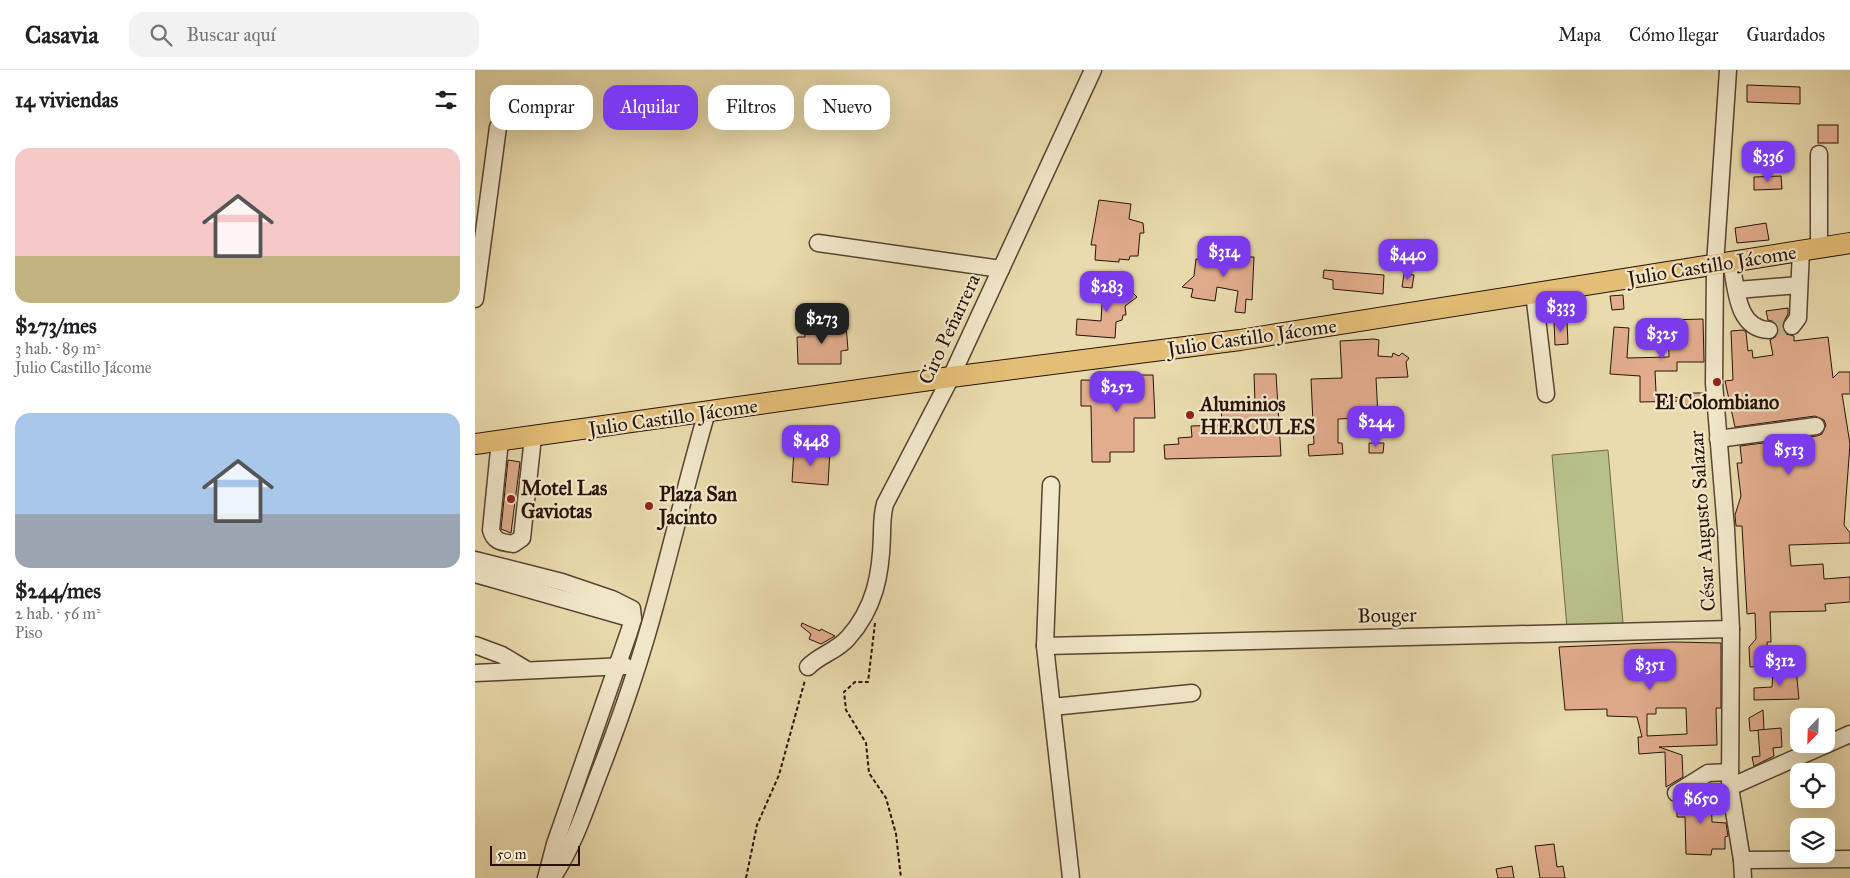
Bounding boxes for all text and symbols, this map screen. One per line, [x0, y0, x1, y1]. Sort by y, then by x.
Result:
search box [129, 12, 479, 57]
text: Casavia [25, 20, 99, 50]
icon: search [147, 21, 175, 49]
text: Buscar aquí [187, 23, 276, 46]
text: Mapa [1558, 24, 1601, 46]
text: Cómo llegar [1629, 24, 1719, 46]
text: Guardados [1747, 24, 1825, 46]
chip: Comprar [490, 85, 593, 130]
chip: Alquilar [603, 85, 698, 130]
chip: Filtros [708, 85, 794, 130]
chip: Nuevo [804, 85, 890, 130]
icon: filters [432, 86, 460, 114]
text: 14 viviendas [15, 87, 118, 113]
pin: $336 [1738, 140, 1798, 183]
text: $336 [1753, 147, 1783, 166]
icon: home [193, 181, 283, 271]
pin: $314 [1194, 236, 1254, 278]
pin: $440 [1378, 238, 1438, 281]
street label: Julio Castillo Jácome [1624, 240, 1798, 291]
text: $314 [1208, 242, 1240, 261]
text: $440 [1390, 245, 1426, 264]
street label: Ciro Peñarrera [913, 270, 985, 388]
pin: $283 [1077, 270, 1137, 313]
text: $283 [1091, 277, 1123, 296]
pin: $333 [1531, 290, 1591, 333]
text: $333 [1547, 297, 1575, 316]
pin: $273 [792, 302, 852, 345]
text: $273 [806, 309, 838, 328]
text: $273/mes [15, 313, 97, 339]
street label: Julio Castillo Jácome [1164, 313, 1338, 362]
pin: $325 [1632, 318, 1692, 360]
text: $325 [1646, 324, 1678, 343]
text: 3 hab. · 89 m² [15, 339, 101, 358]
text: Julio Castillo Jácome [15, 358, 151, 377]
pin: $252 [1087, 370, 1147, 413]
marker: El Colombiano [1711, 376, 1723, 388]
text: $252 [1101, 377, 1133, 396]
place label: El Colombiano [1655, 390, 1779, 414]
place label: Aluminios HERCULES [1198, 392, 1315, 439]
street label: Julio Castillo Jácome [585, 393, 759, 442]
pin: $244 [1346, 406, 1406, 448]
marker: Aluminios HERCULES [1184, 409, 1196, 421]
text: $244 [1358, 412, 1394, 431]
pin: $448 [781, 424, 841, 467]
street label: César Augusto Salazar [1684, 429, 1721, 612]
text: $448 [793, 431, 829, 450]
pin: $513 [1759, 434, 1819, 476]
text: $513 [1774, 440, 1804, 459]
icon: home [193, 446, 283, 536]
place label: Motel Las Gaviotas [521, 476, 608, 523]
place label: Plaza San Jacinto [656, 482, 737, 531]
marker: Motel Las Gaviotas [505, 493, 517, 505]
marker: Plaza San Jacinto [643, 500, 655, 512]
text: $244/mes [15, 578, 101, 604]
street label: Bouger [1357, 602, 1417, 629]
text: 2 hab. · 56 m² [15, 604, 101, 623]
text: Piso [15, 623, 43, 642]
pin: $312 [1750, 644, 1810, 687]
pin: $351 [1620, 648, 1680, 691]
text: $312 [1765, 651, 1795, 670]
text: $351 [1635, 655, 1665, 674]
north arrow [1790, 708, 1835, 752]
map controls [1790, 708, 1835, 863]
button: locate [1790, 763, 1835, 808]
pin: $650 [1671, 782, 1731, 825]
text: $650 [1684, 789, 1718, 808]
button: layers [1790, 818, 1835, 863]
scale bar [490, 843, 580, 866]
text: 50 m [497, 846, 526, 863]

